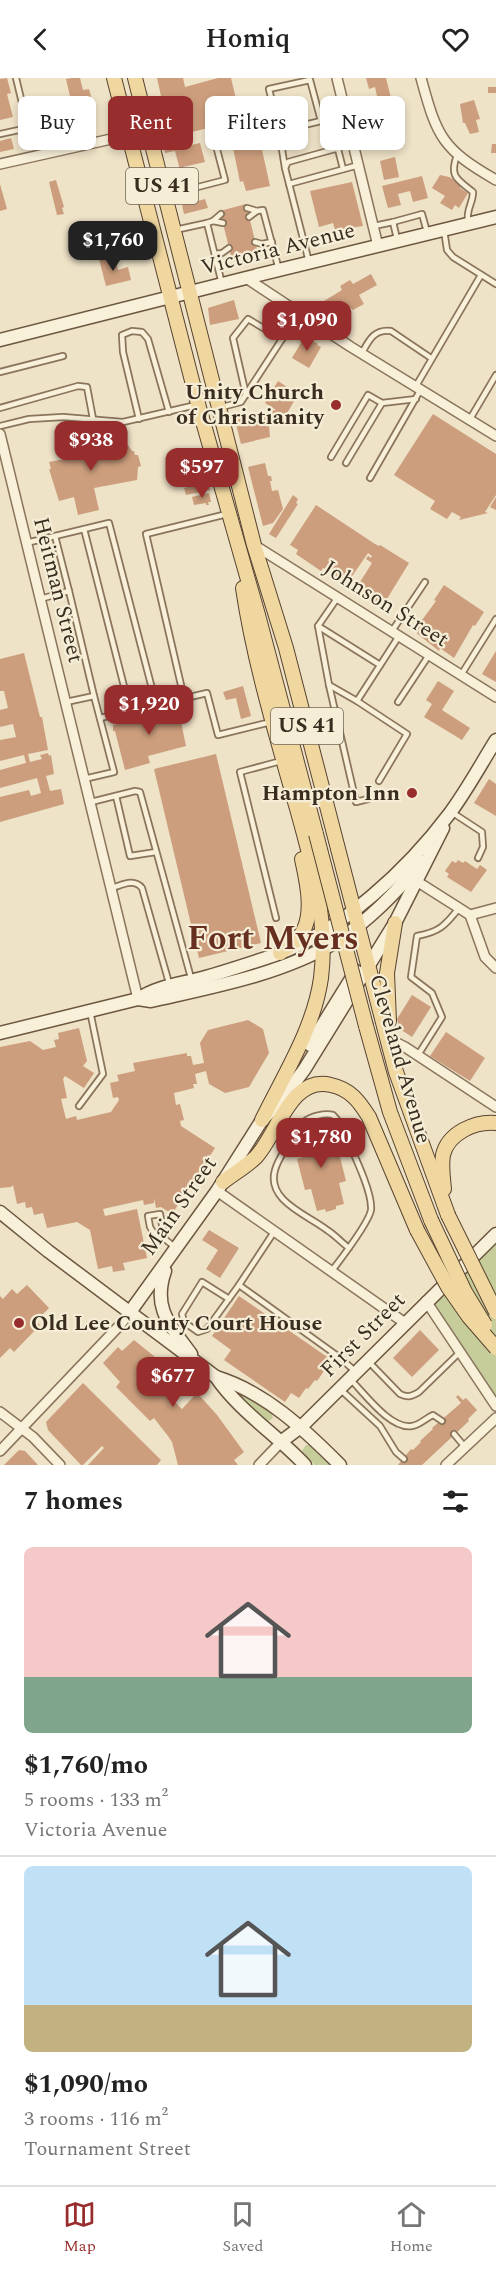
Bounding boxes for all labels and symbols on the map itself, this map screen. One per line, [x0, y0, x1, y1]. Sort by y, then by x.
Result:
road number: US 41 [126, 168, 198, 204]
street label: Victoria Avenue [197, 214, 359, 284]
pin: $1,760 [64, 221, 162, 272]
pin: $1,090 [258, 301, 356, 352]
place label: Unity Church of Christianity [176, 376, 326, 434]
marker: Unity Church of Christianity [329, 398, 343, 412]
pin: $938 [55, 421, 127, 472]
pin: $597 [166, 448, 238, 499]
street label: Heitman Street [24, 514, 92, 666]
street label: Johnson Street [317, 552, 456, 656]
pin: $1,920 [100, 685, 198, 736]
road number: US 41 [271, 708, 343, 744]
place label: Hampton Inn [262, 777, 400, 810]
marker: Hampton Inn [405, 786, 419, 800]
district label: Fort Myers [187, 913, 359, 965]
street label: Cleveland Avenue [360, 970, 440, 1148]
pin: $1,780 [272, 1118, 370, 1169]
street label: Main Street [133, 1149, 226, 1262]
street label: First Street [313, 1285, 413, 1385]
place label: Old Lee County Court House [31, 1307, 322, 1340]
marker: Old Lee County Court House [12, 1316, 26, 1330]
pin: $677 [137, 1357, 209, 1408]

